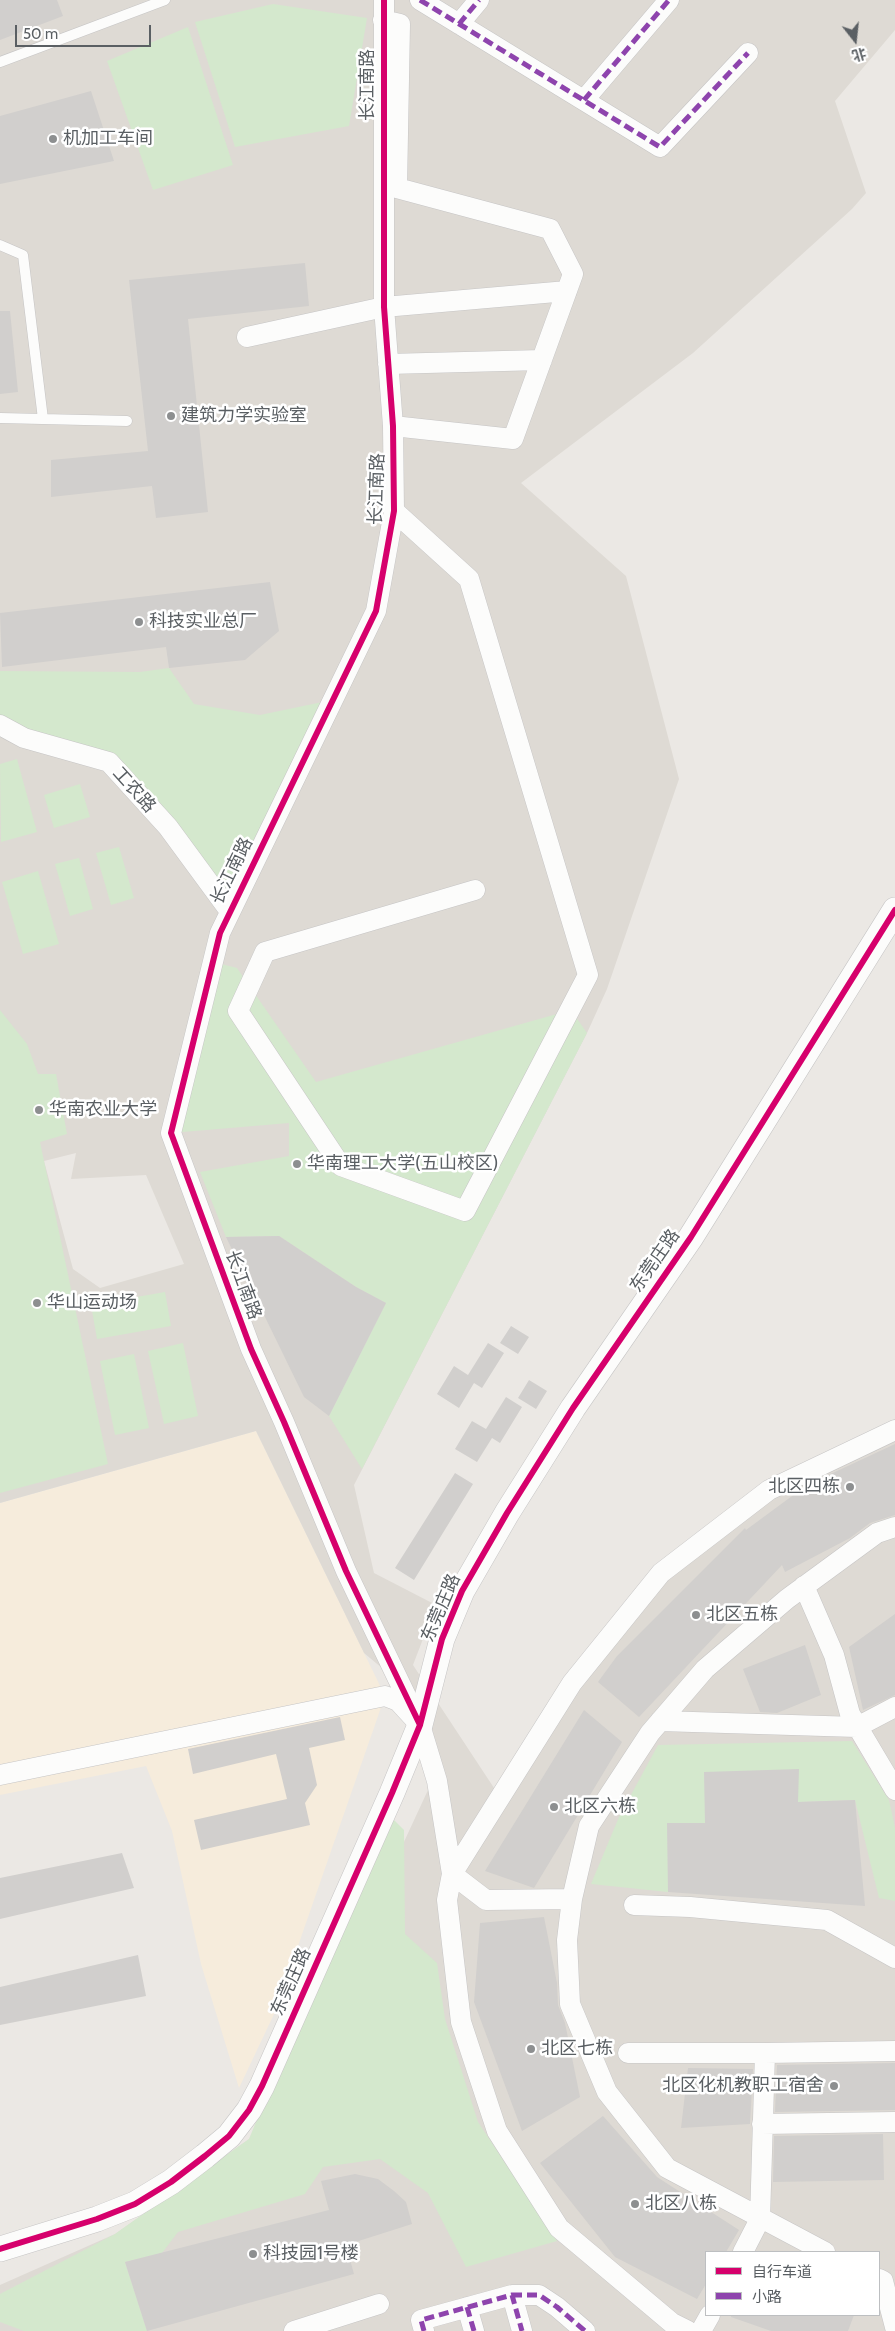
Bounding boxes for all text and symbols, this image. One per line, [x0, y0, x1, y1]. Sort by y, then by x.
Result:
scale bar [18, 15, 154, 47]
north arrow [830, 15, 880, 65]
text: 50 m [23, 25, 58, 43]
text: 北 [850, 44, 868, 65]
street label: 长江南路 [357, 49, 379, 121]
place label: 机加工车间 [63, 128, 153, 150]
marker: 机加工车间 [47, 133, 59, 145]
place label: 建筑力学实验室 [181, 405, 307, 427]
marker: 建筑力学实验室 [165, 410, 177, 422]
street label: 长江南路 [365, 453, 389, 525]
place label: 科技实业总厂 [149, 611, 257, 633]
marker: 科技实业总厂 [133, 616, 145, 628]
street label: 工农路 [108, 763, 160, 817]
street label: 长江南路 [207, 834, 257, 908]
place label: 华南农业大学 [49, 1099, 157, 1121]
marker: 华南农业大学 [33, 1104, 45, 1116]
place label: 华南理工大学(五山校区) [307, 1153, 498, 1175]
marker: 华南理工大学(五山校区) [291, 1158, 303, 1170]
street label: 东莞庄路 [626, 1225, 684, 1297]
street label: 长江南路 [221, 1247, 265, 1323]
place label: 华山运动场 [47, 1292, 137, 1314]
marker: 华山运动场 [31, 1297, 43, 1309]
place label: 北区四栋 [768, 1476, 840, 1498]
marker: 北区四栋 [844, 1481, 856, 1493]
street label: 东莞庄路 [417, 1571, 465, 1645]
place label: 北区五栋 [706, 1604, 778, 1626]
marker: 北区五栋 [690, 1609, 702, 1621]
place label: 北区六栋 [564, 1796, 636, 1818]
marker: 北区六栋 [548, 1801, 560, 1813]
street label: 东莞庄路 [266, 1945, 316, 2019]
place label: 北区七栋 [541, 2038, 613, 2060]
marker: 北区七栋 [525, 2043, 537, 2055]
place label: 北区化机教职工宿舍 [662, 2075, 824, 2097]
marker: 北区化机教职工宿舍 [828, 2080, 840, 2092]
place label: 北区八栋 [645, 2193, 717, 2215]
marker: 北区八栋 [629, 2198, 641, 2210]
place label: 科技园1号楼 [263, 2243, 359, 2265]
marker: 科技园1号楼 [247, 2248, 259, 2260]
legend [705, 2251, 880, 2316]
text: 自行车道 [752, 2263, 812, 2281]
text: 小路 [752, 2288, 782, 2306]

